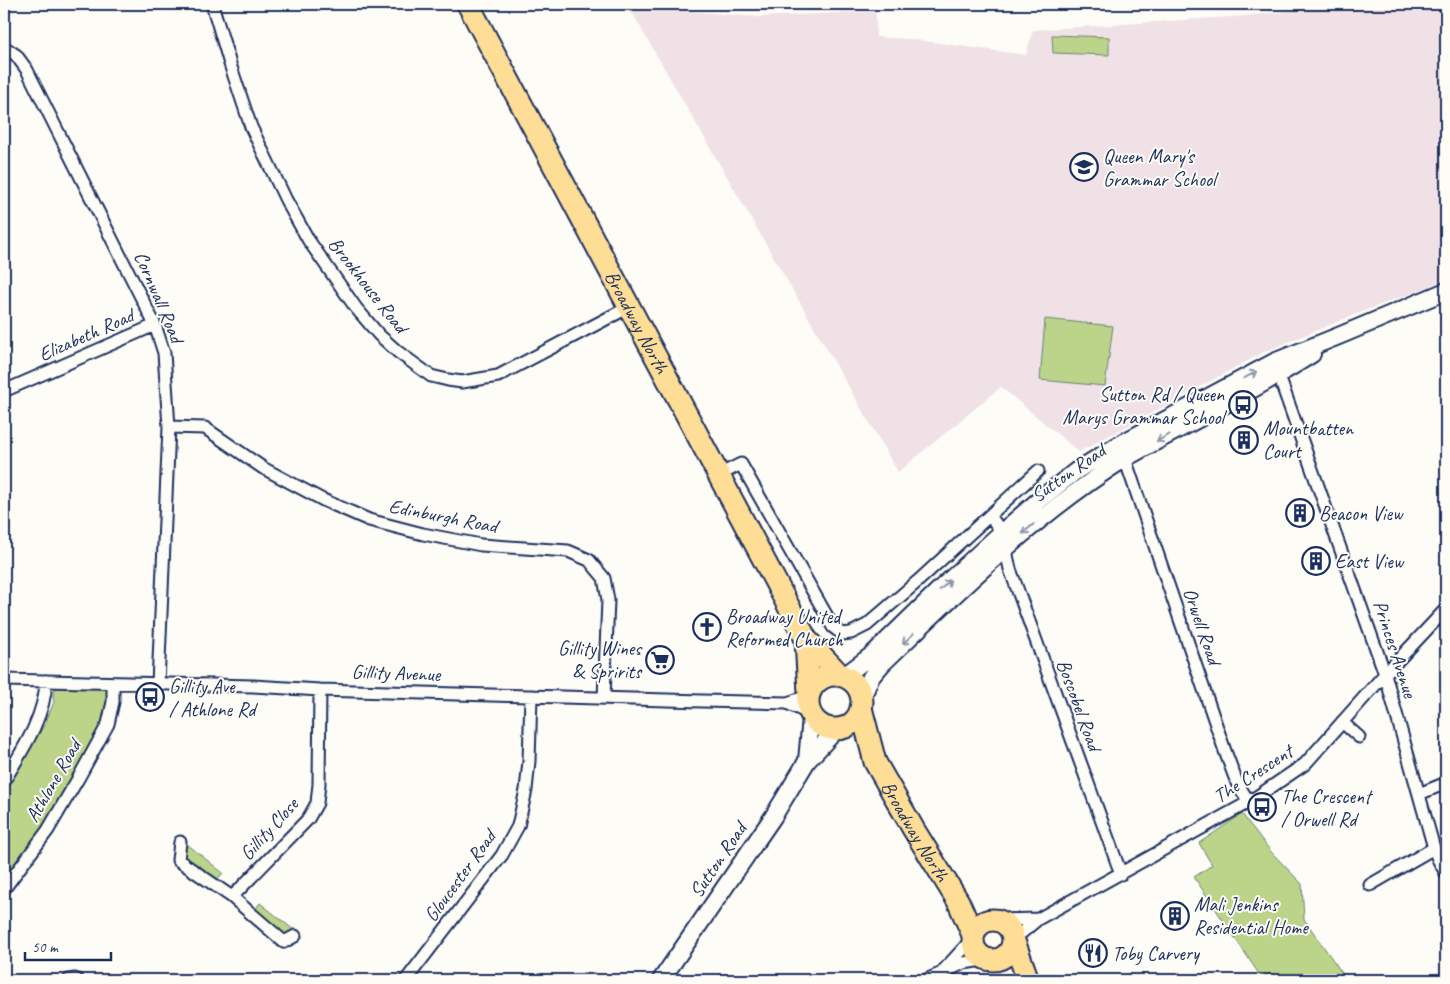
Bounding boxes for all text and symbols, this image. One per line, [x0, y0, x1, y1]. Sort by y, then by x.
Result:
place label: Queen Mary's Grammar School [1103, 144, 1219, 192]
school or university icon: Queen Mary's Grammar School [1069, 152, 1099, 182]
street label: Brookhouse Road [323, 232, 415, 340]
street label: Cornwall Road [129, 248, 191, 349]
street label: Broadway North [600, 266, 676, 379]
street label: Elizabeth Road [35, 302, 140, 367]
one-way arrow [1242, 369, 1257, 379]
place label: Sutton Rd / Queen Marys Grammar School [1063, 382, 1228, 430]
bus stop icon: Sutton Rd / Queen Marys Grammar School [1228, 390, 1258, 420]
place label: Mountbatten Court [1263, 416, 1354, 464]
building icon: Mountbatten Court [1229, 425, 1259, 455]
one-way arrow [1156, 434, 1170, 444]
street label: Sutton Road [1026, 437, 1113, 508]
street label: Edinburgh Road [387, 493, 502, 539]
building icon: Beacon View [1285, 498, 1315, 528]
place label: Beacon View [1319, 501, 1404, 526]
one-way arrow [1022, 523, 1035, 534]
building icon: East View [1301, 546, 1331, 576]
place label: East View [1335, 549, 1405, 574]
one-way arrow [939, 579, 951, 591]
street label: Orwell Road [1177, 584, 1228, 670]
street label: Princes Avenue [1368, 597, 1423, 702]
place label: Broadway United Reformed Church [726, 604, 844, 652]
church icon: Broadway United Reformed Church [692, 612, 722, 642]
one-way arrow [902, 633, 914, 645]
place label: Gillity Wines & Spririts [558, 636, 643, 684]
supermarket icon: Gillity Wines & Spririts [645, 645, 675, 675]
street label: Boscobel Road [1051, 656, 1108, 757]
street label: Gillity Avenue [351, 659, 442, 687]
place label: Gillity Ave / Athlone Rd [169, 674, 258, 722]
bus stop icon: Gillity Ave / Athlone Rd [135, 682, 165, 712]
street label: Athlone Road [19, 733, 88, 827]
street label: The Crescent [1209, 737, 1300, 809]
street label: Broadway North [876, 776, 956, 888]
place label: The Crescent / Orwell Rd [1281, 784, 1374, 832]
street label: Gillity Close [234, 791, 305, 865]
bus stop icon: The Crescent / Orwell Rd [1247, 792, 1277, 822]
street label: Sutton Road [684, 815, 754, 902]
street label: Gloucester Road [418, 823, 503, 927]
place label: Mali Jenkins Residential Home [1194, 892, 1309, 940]
building icon: Mali Jenkins Residential Home [1160, 901, 1190, 931]
scale bar [25, 929, 111, 961]
text: 50 m [32, 938, 59, 957]
restaurant icon: Toby Carvery [1078, 938, 1108, 968]
place label: Toby Carvery [1112, 941, 1201, 966]

